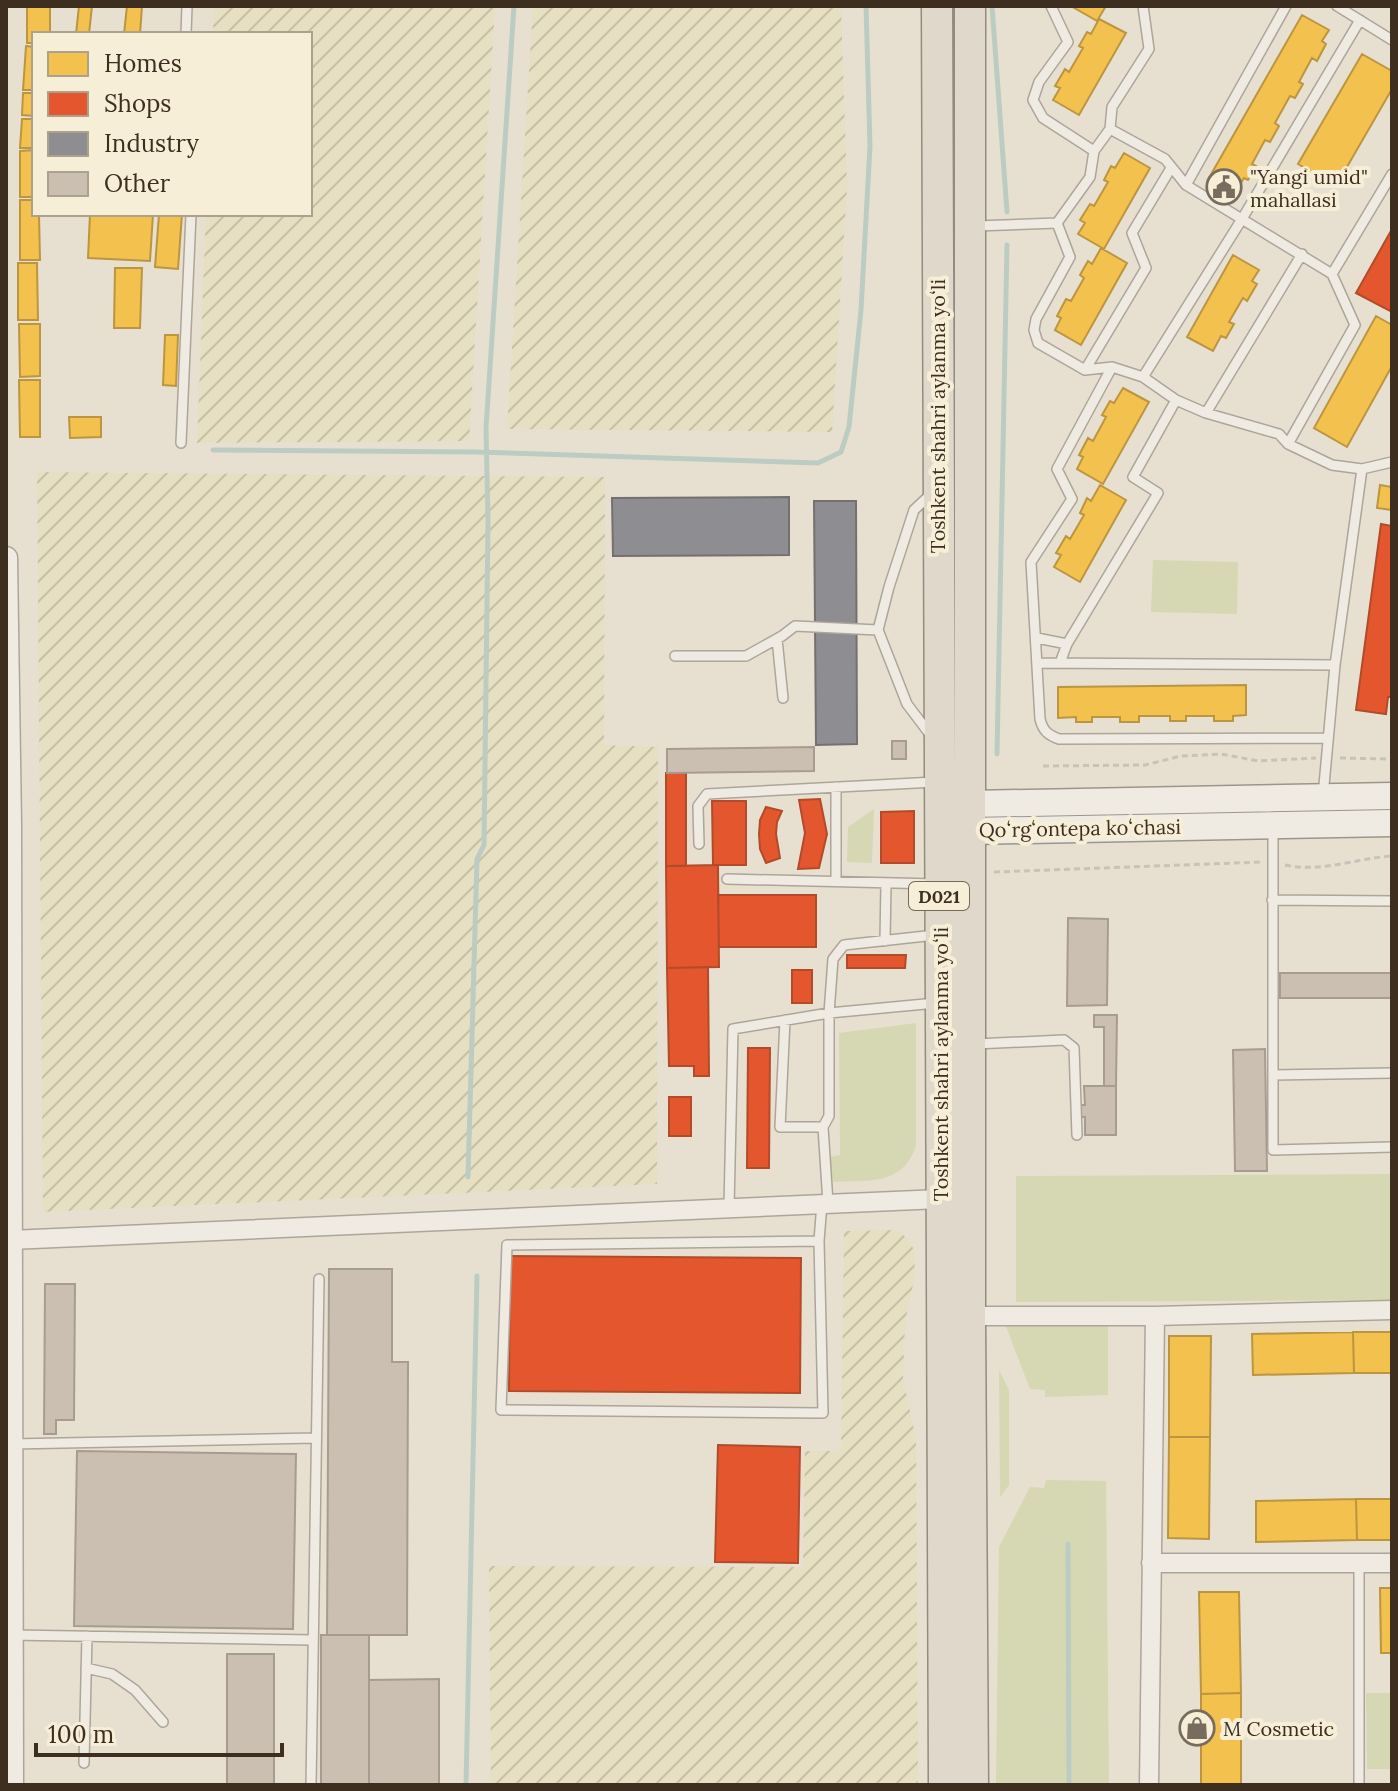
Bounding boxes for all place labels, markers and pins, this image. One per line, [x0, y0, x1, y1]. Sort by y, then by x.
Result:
place label: "Yangi umid" mahallasi [1250, 164, 1368, 212]
public building icon: "Yangi umid" mahallasi [1205, 168, 1243, 206]
shop icon: M Cosmetic [1178, 1709, 1216, 1747]
place label: M Cosmetic [1223, 1716, 1334, 1741]

